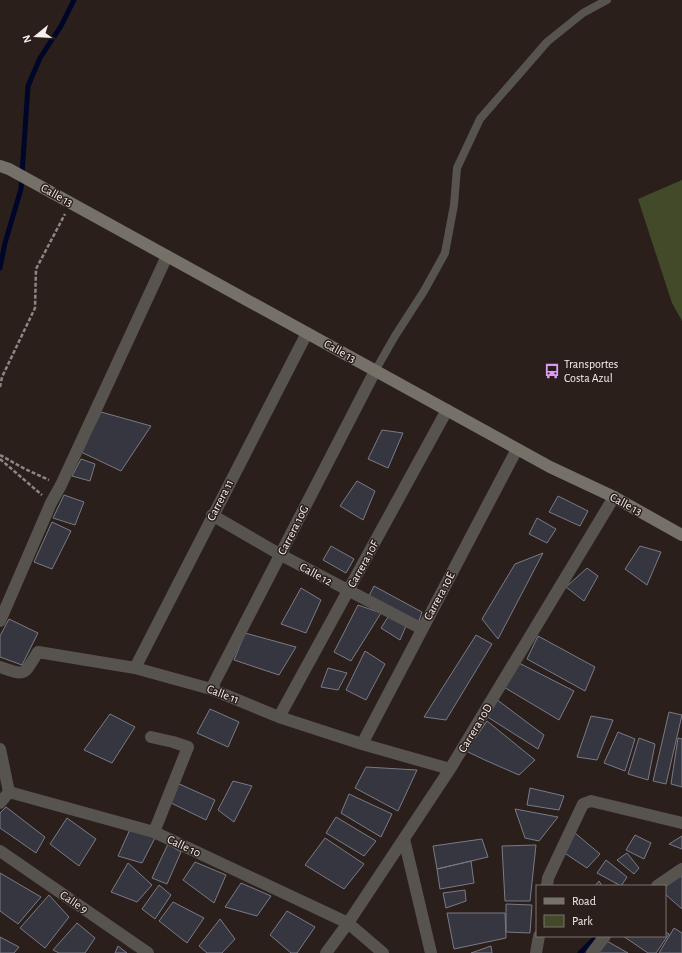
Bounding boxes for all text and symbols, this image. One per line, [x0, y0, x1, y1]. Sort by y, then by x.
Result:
north arrow [16, 16, 56, 56]
text: N [21, 34, 33, 44]
street label: Calle 13 [39, 181, 75, 209]
street label: Calle 13 [322, 337, 358, 365]
place label: Transportes Costa Azul [564, 358, 618, 384]
bus stop icon: Transportes Costa Azul [543, 362, 561, 380]
street label: Carrera 11 [205, 477, 235, 523]
street label: Calle 13 [608, 491, 644, 517]
street label: Carrera 10G [275, 503, 311, 557]
street label: Carrera 10F [345, 538, 381, 590]
street label: Calle 12 [298, 561, 335, 588]
street label: Carrera 10E [421, 570, 457, 622]
street label: Calle 11 [205, 682, 241, 706]
street label: Carrera 10D [456, 701, 494, 754]
street label: Calle 10 [165, 833, 203, 859]
legend [536, 885, 666, 937]
street label: Calle 9 [58, 888, 90, 916]
text: Road [572, 895, 596, 907]
text: Park [572, 915, 593, 927]

